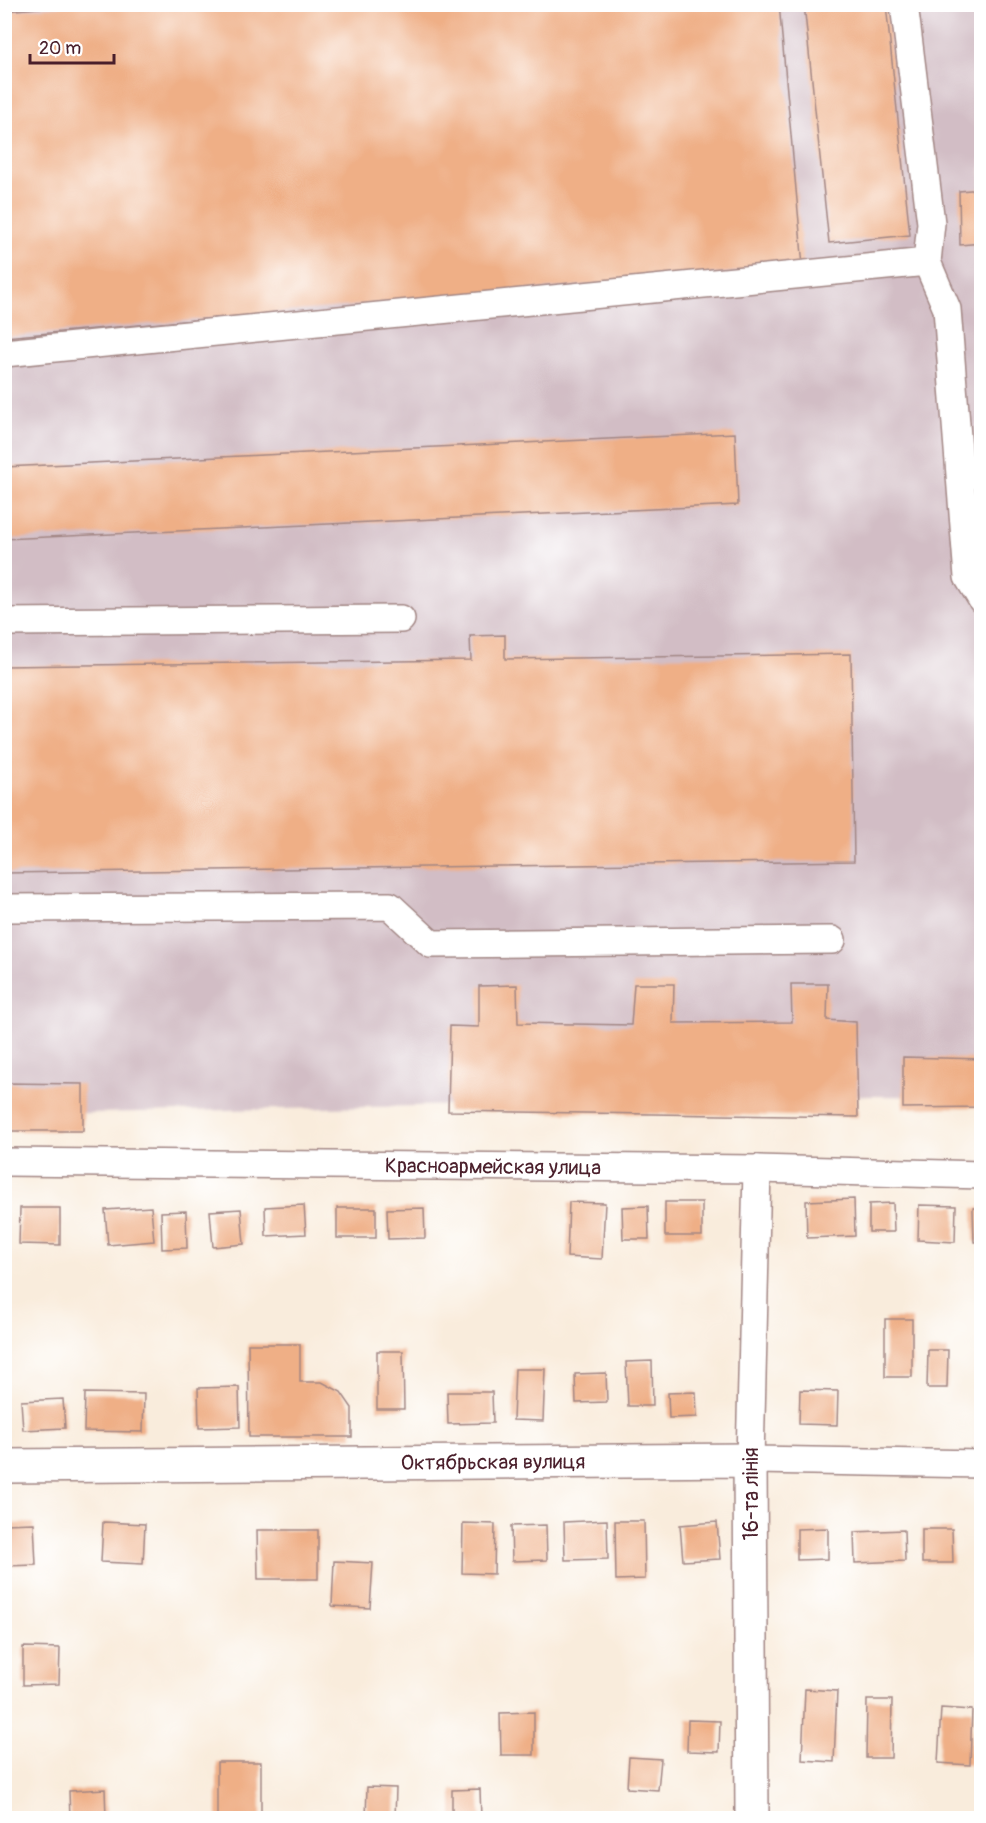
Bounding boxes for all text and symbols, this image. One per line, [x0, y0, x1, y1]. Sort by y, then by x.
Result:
scale bar [30, 27, 114, 65]
text: 20 m [39, 37, 81, 60]
street label: Красноармейская улица [385, 1153, 601, 1182]
street label: 16-та лінія [738, 1447, 765, 1541]
street label: Октябрьская вулиця [401, 1448, 585, 1477]

